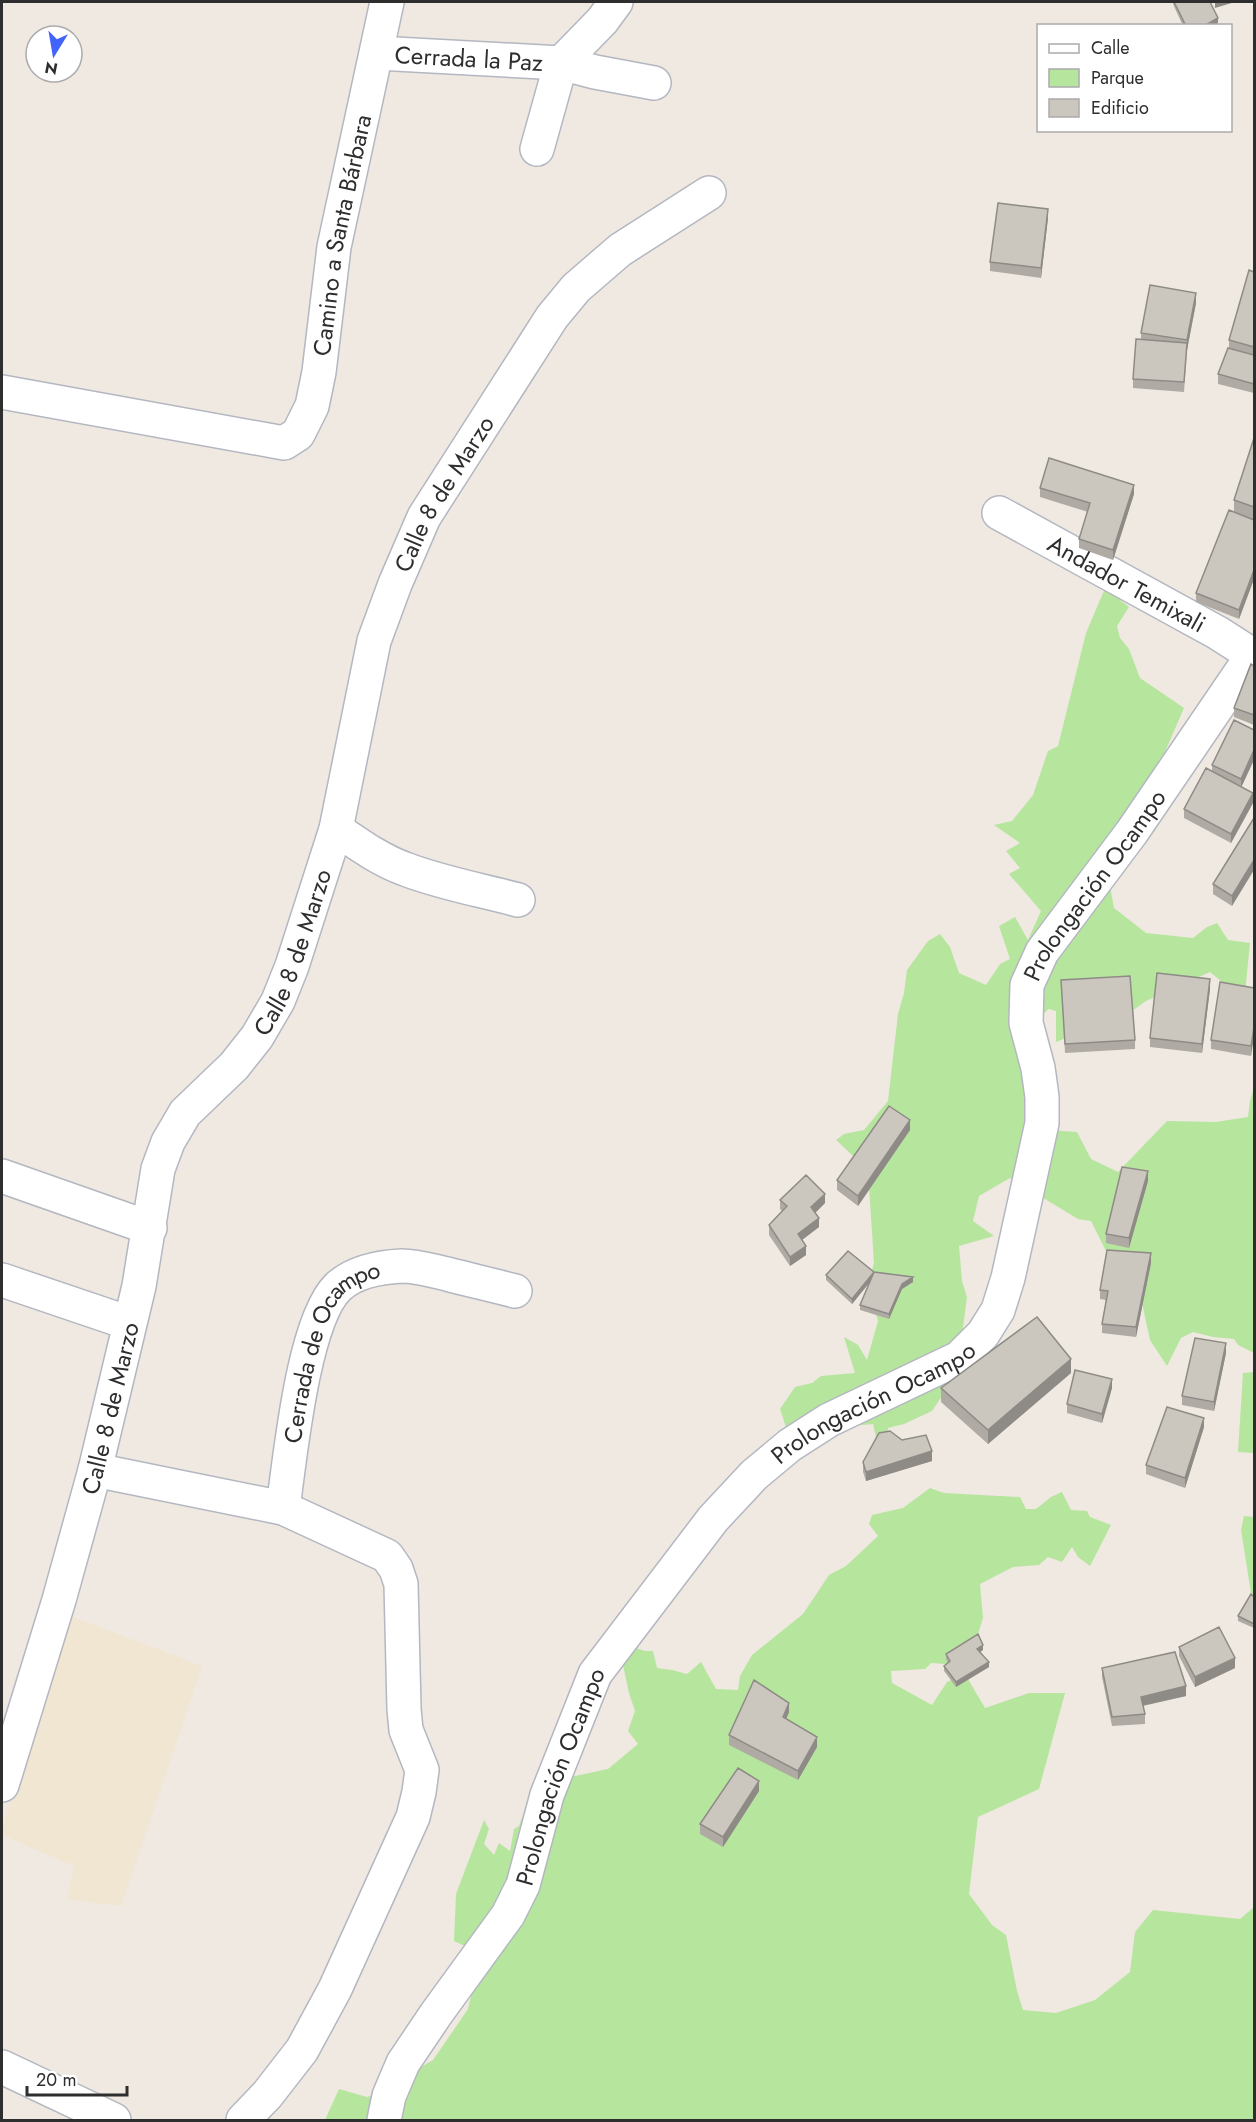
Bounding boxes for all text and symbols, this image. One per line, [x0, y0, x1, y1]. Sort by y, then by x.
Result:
north arrow [24, 24, 84, 84]
legend [1037, 24, 1232, 132]
text: Calle [1091, 35, 1130, 61]
street label: Cerrada la Paz [394, 36, 544, 79]
text: N [43, 56, 60, 81]
text: Parque [1091, 65, 1144, 91]
text: Edificio [1091, 95, 1149, 121]
street label: Camino a Santa Bárbara [304, 111, 380, 358]
street label: Calle 8 de Marzo [385, 408, 502, 577]
street label: Andador Temixali [1042, 526, 1212, 641]
street label: Prolongación Ocampo [1014, 782, 1174, 986]
street label: Calle 8 de Marzo [244, 864, 340, 1042]
street label: Cerrada de Ocampo [274, 1251, 383, 1445]
street label: Calle 8 de Marzo [72, 1319, 147, 1498]
street label: Prolongación Ocampo [763, 1333, 984, 1472]
street label: Prolongación Ocampo [506, 1662, 613, 1889]
scale bar [27, 2059, 128, 2097]
text: 20 m [36, 2067, 76, 2093]

